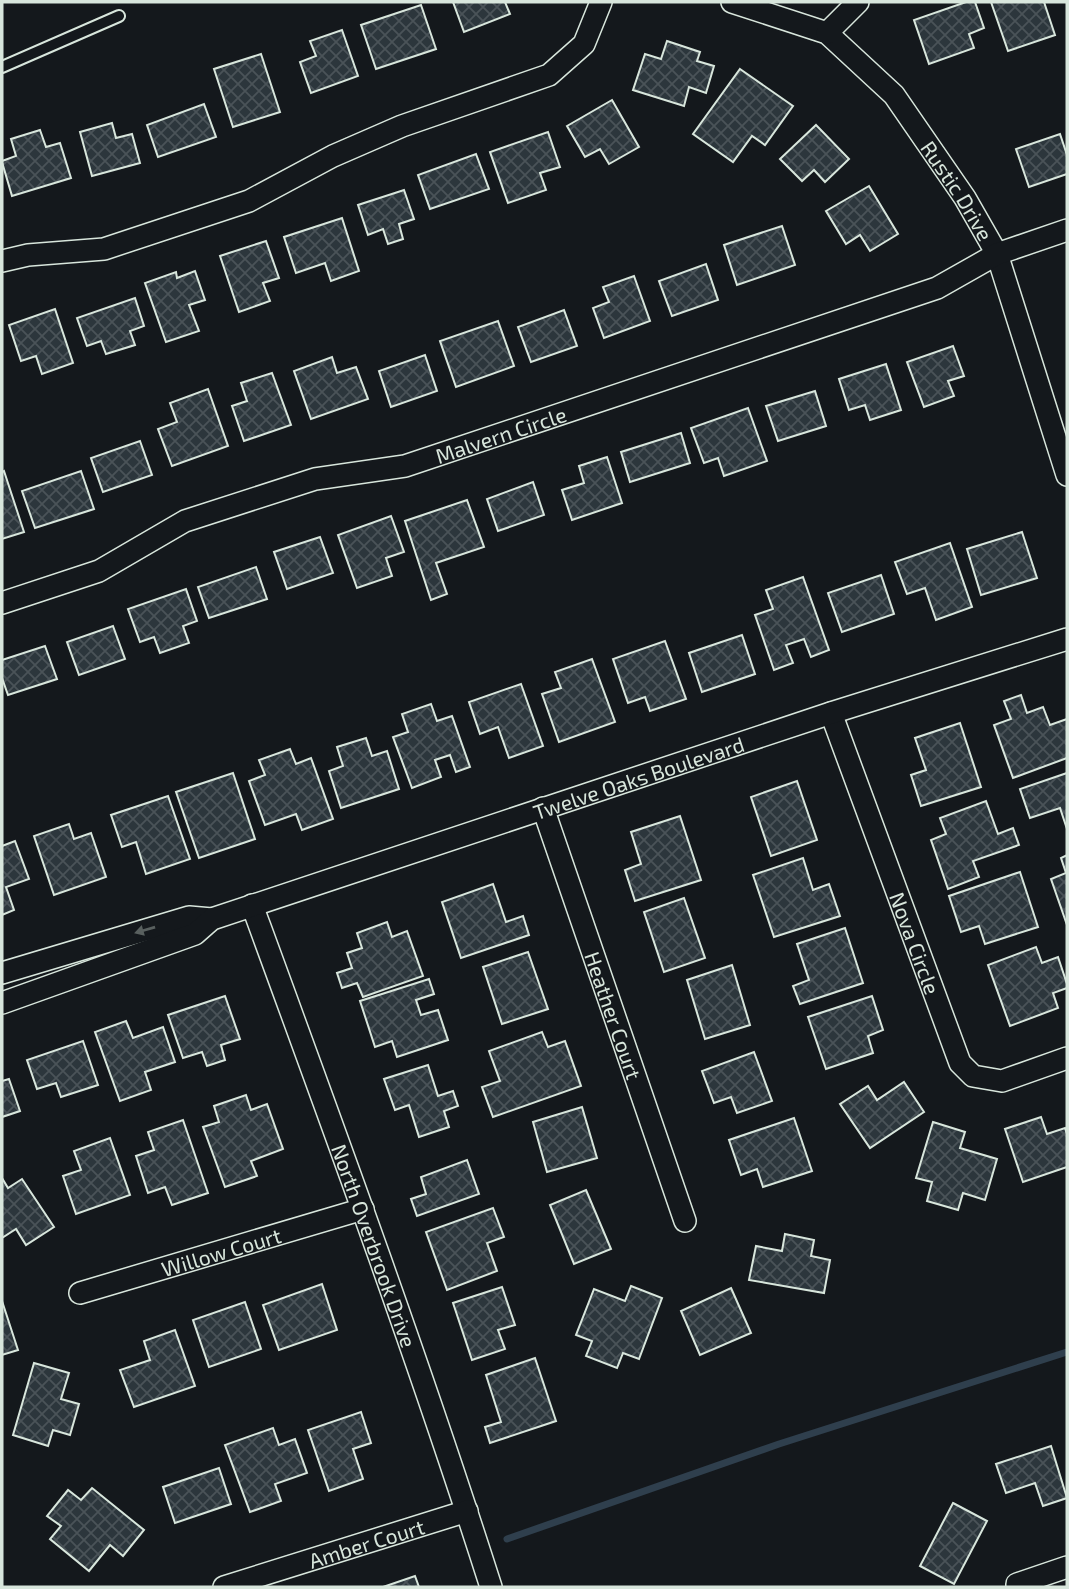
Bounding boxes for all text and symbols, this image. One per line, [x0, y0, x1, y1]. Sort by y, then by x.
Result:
street label: Rustic Drive [917, 136, 999, 245]
street label: Malvern Circle [432, 400, 569, 468]
street label: Twelve Oaks Boulevard [530, 730, 747, 824]
street label: Nova Circle [885, 888, 946, 997]
one-way arrow [135, 926, 156, 936]
street label: Heather Court [581, 948, 648, 1082]
street label: North Overbrook Drive [328, 1140, 423, 1350]
street label: Willow Court [158, 1222, 284, 1281]
street label: Amber Court [305, 1513, 427, 1572]

